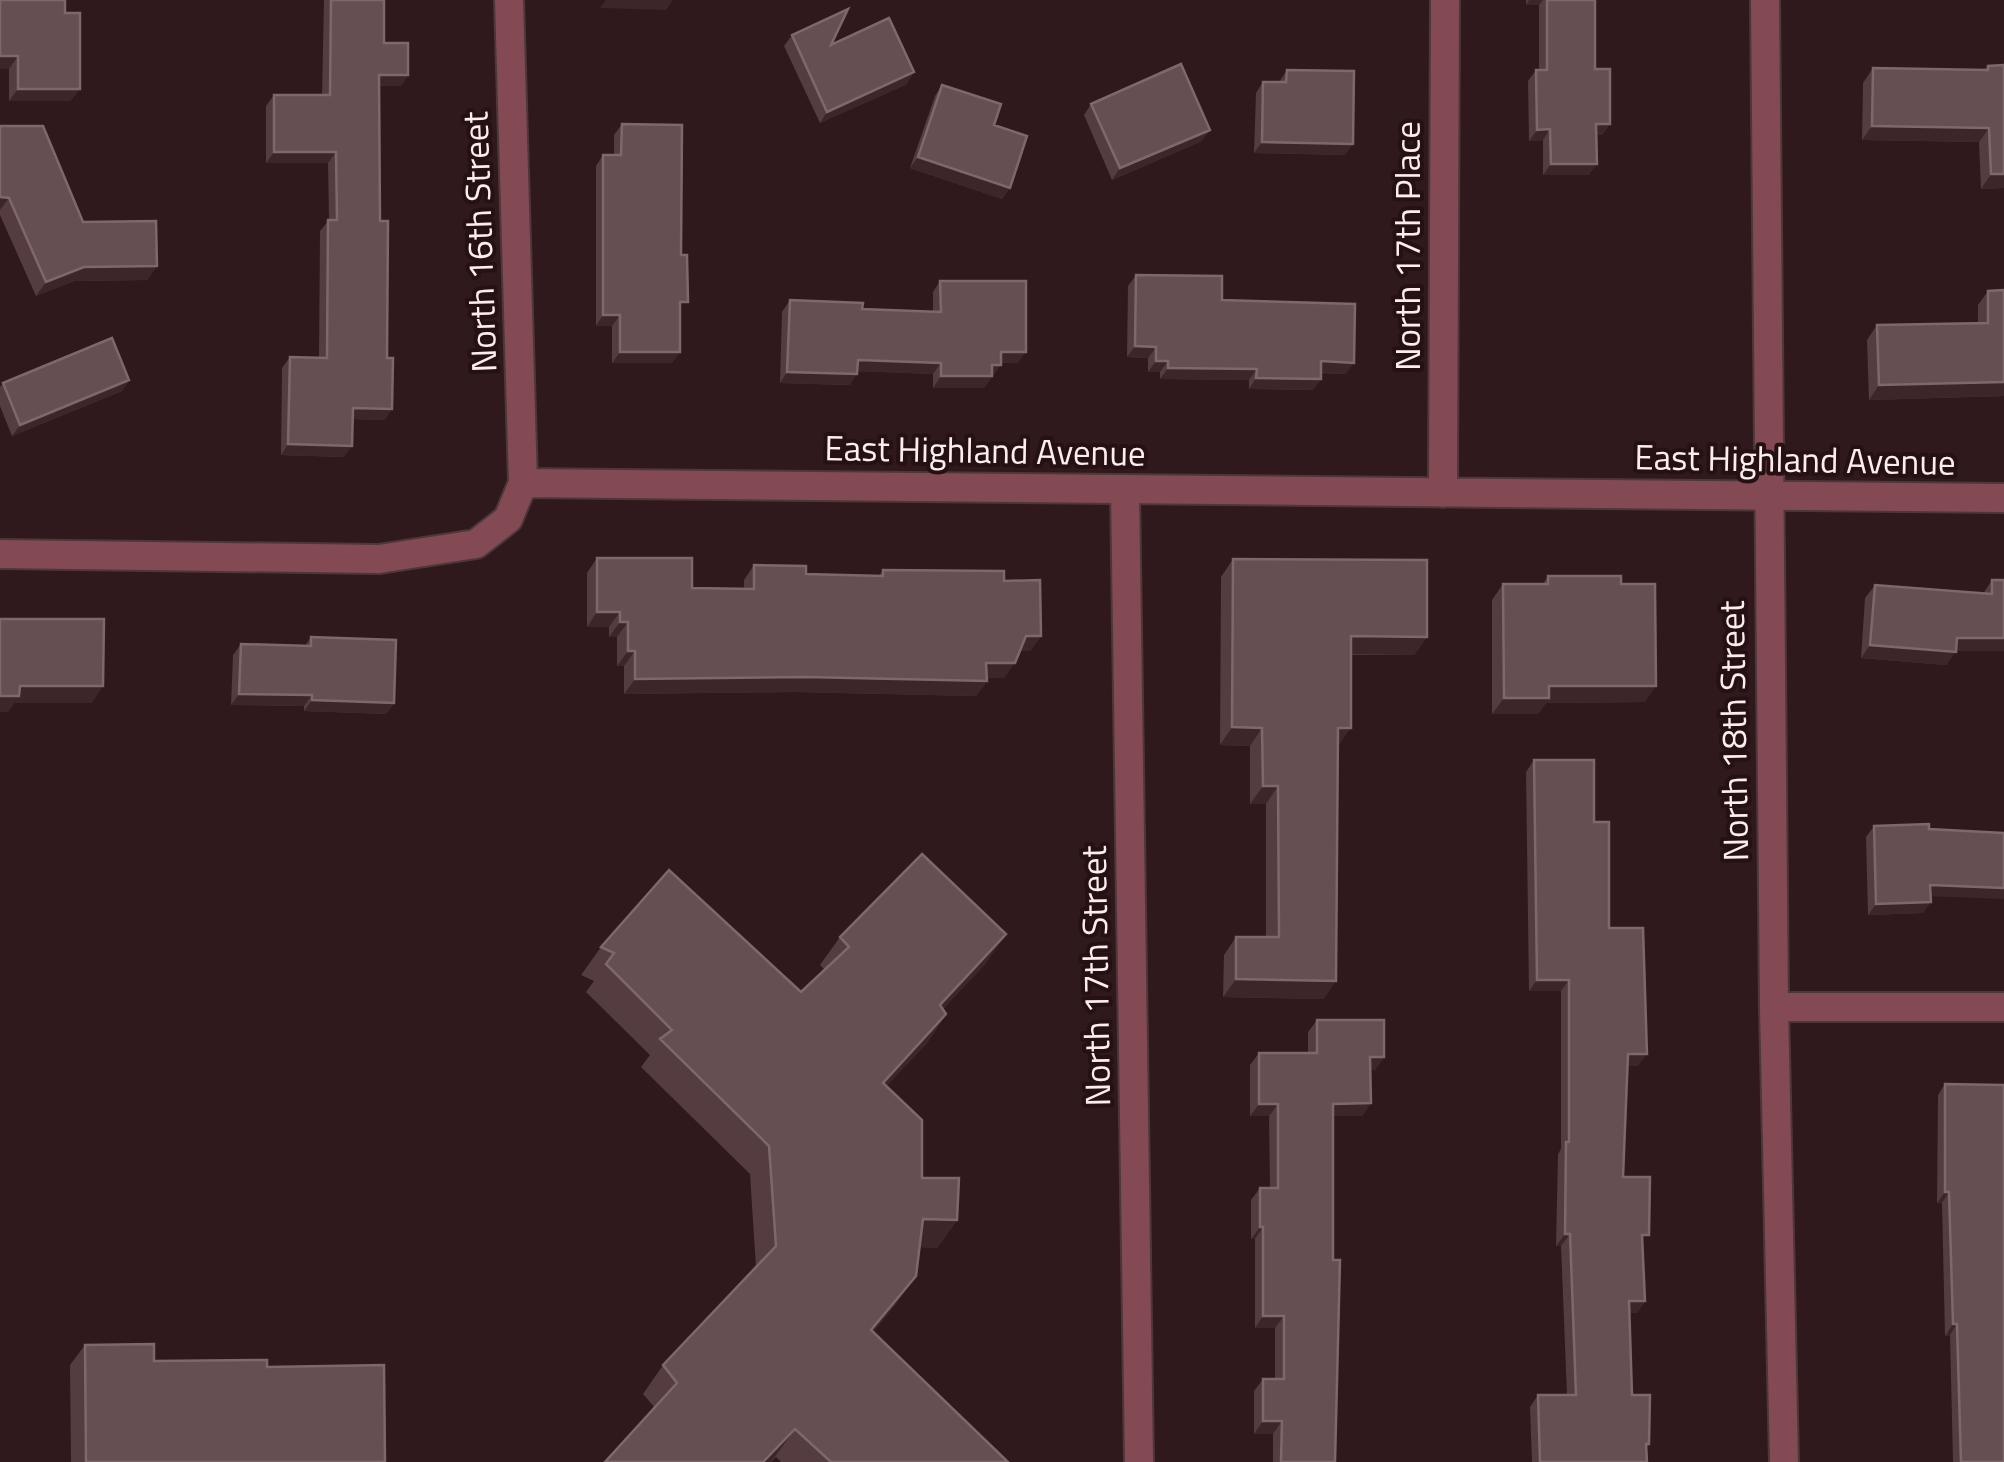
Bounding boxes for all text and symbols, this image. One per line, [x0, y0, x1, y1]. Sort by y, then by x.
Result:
street label: North 16th Street [447, 111, 511, 373]
street label: North 17th Place [1380, 121, 1434, 371]
street label: East Highland Avenue [824, 420, 1146, 480]
street label: East Highland Avenue [1634, 429, 1956, 489]
street label: North 18th Street [1704, 600, 1762, 862]
street label: North 17th Street [1066, 845, 1124, 1107]

